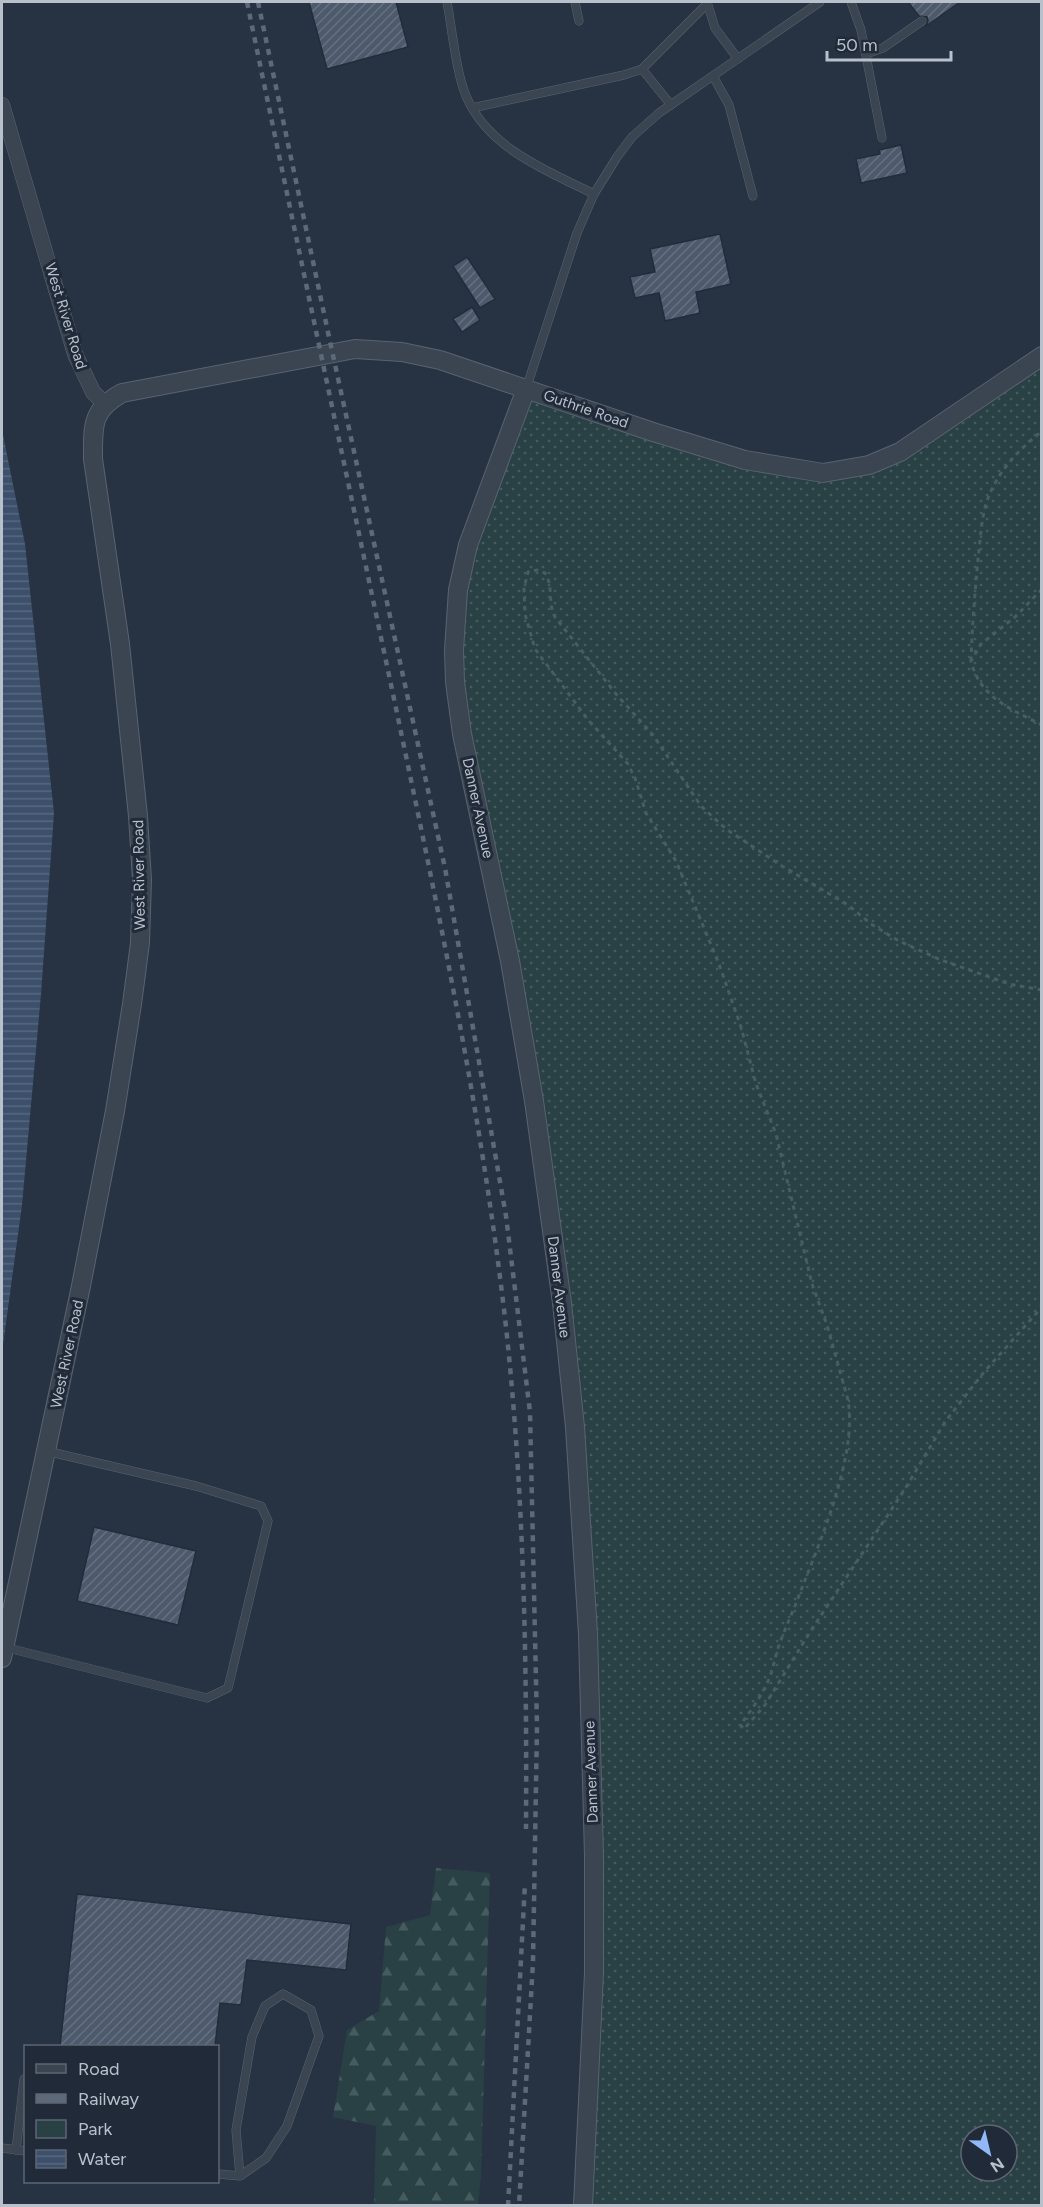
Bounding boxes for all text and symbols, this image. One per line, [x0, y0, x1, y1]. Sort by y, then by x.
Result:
scale bar [827, 24, 952, 62]
text: 50 m [836, 34, 878, 56]
street label: West River Road [41, 261, 91, 371]
street label: Guthrie Road [541, 386, 631, 432]
street label: Danner Avenue [459, 756, 497, 860]
street label: West River Road [129, 820, 149, 930]
street label: Danner Avenue [544, 1235, 574, 1339]
street label: West River Road [47, 1298, 87, 1410]
street label: Danner Avenue [580, 1721, 602, 1823]
legend [24, 2045, 219, 2183]
text: Road [78, 2058, 119, 2080]
text: Railway [78, 2088, 140, 2110]
text: Park [78, 2118, 113, 2140]
north arrow [959, 2123, 1019, 2183]
text: Water [78, 2148, 126, 2170]
text: N [987, 2154, 1008, 2176]

